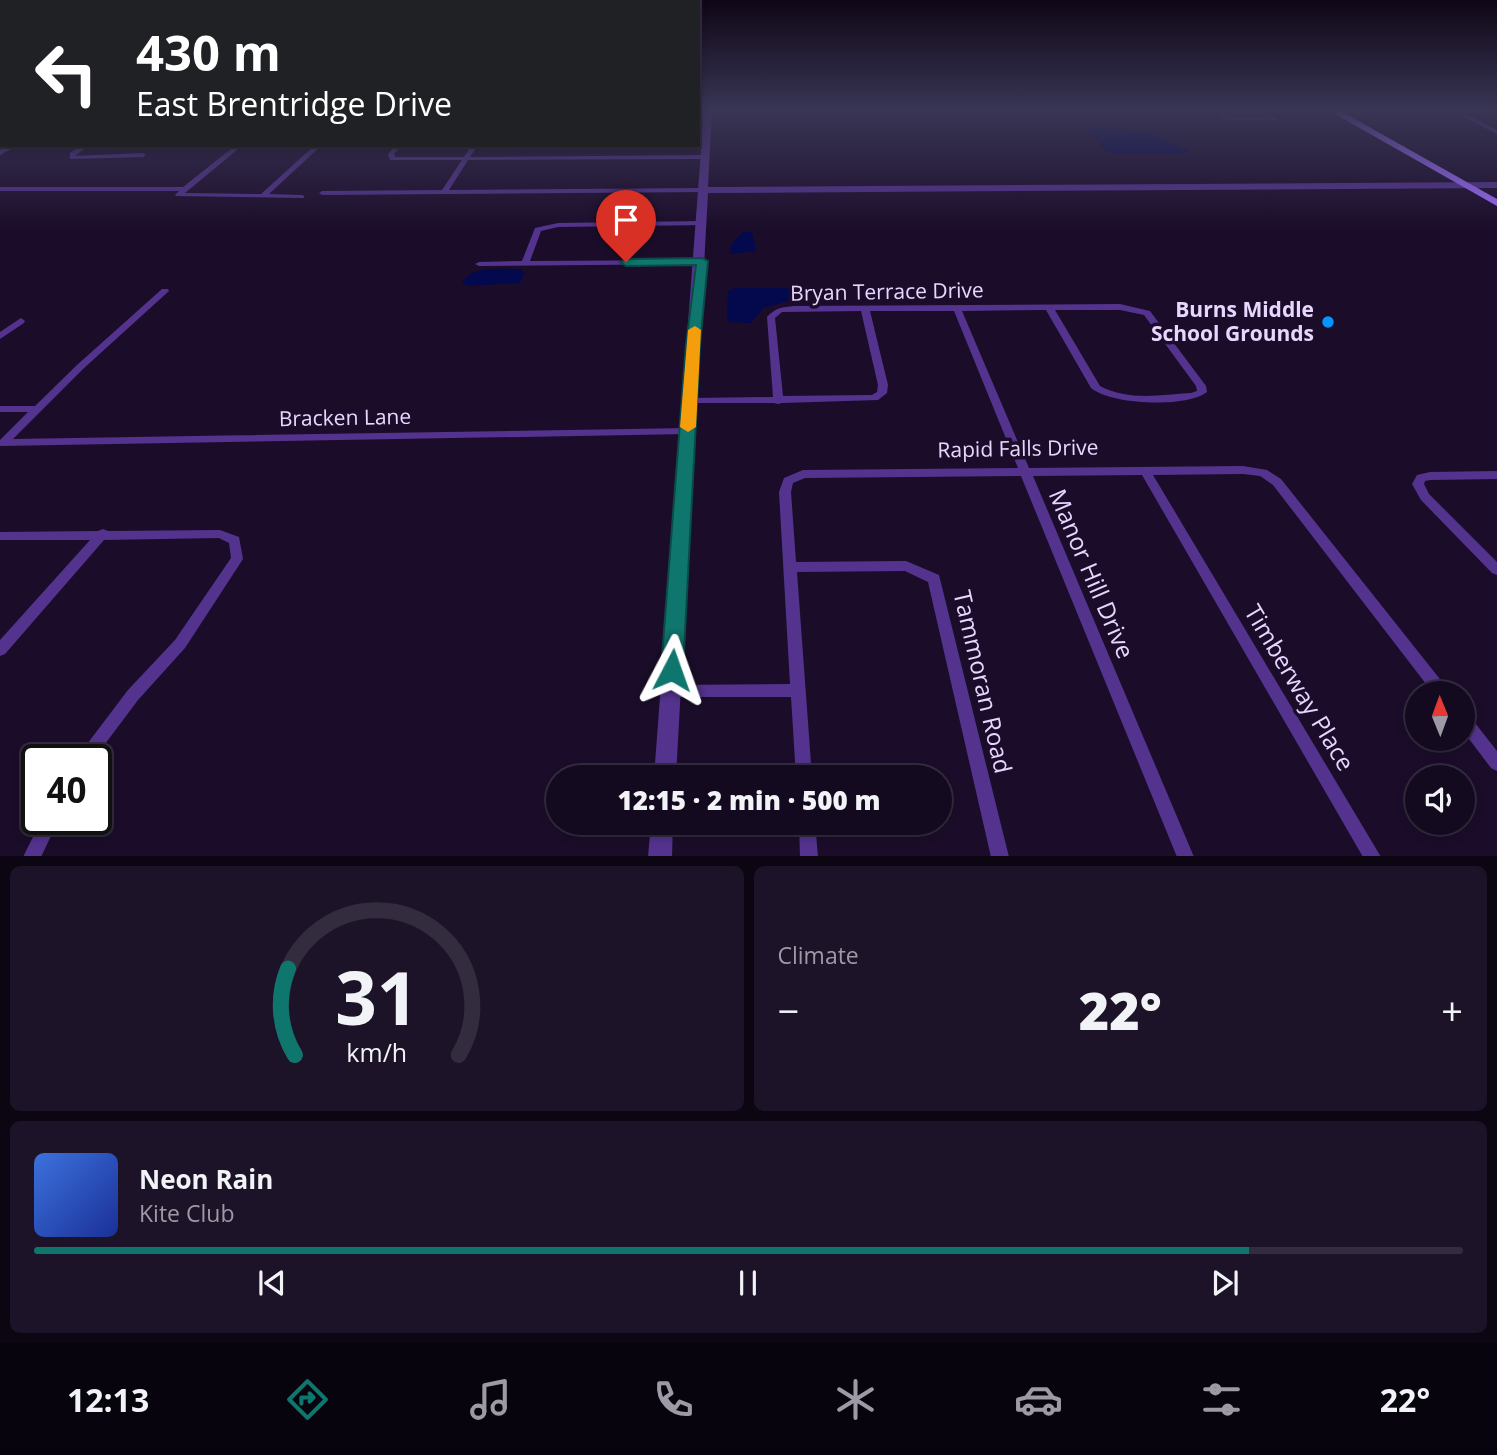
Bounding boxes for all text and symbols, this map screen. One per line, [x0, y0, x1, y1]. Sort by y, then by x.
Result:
text: 430 m [136, 19, 281, 85]
icon: left [21, 28, 112, 119]
text: East Brentridge Drive [136, 82, 452, 125]
pin [596, 190, 656, 262]
icon: arrive [607, 201, 645, 239]
street label: Bryan Terrace Drive [790, 275, 984, 307]
place label: Burns Middle School Grounds [1151, 295, 1314, 347]
marker: Burns Middle School Grounds [1320, 314, 1336, 330]
street label: Bracken Lane [279, 402, 411, 432]
street label: Rapid Falls Drive [937, 433, 1099, 463]
street label: Manor Hill Drive [1042, 484, 1143, 663]
street label: Tammoran Road [946, 587, 1021, 776]
street label: Timberway Place [1238, 598, 1363, 777]
position arrow [635, 633, 709, 707]
north arrow [1405, 681, 1475, 751]
map controls [1405, 681, 1475, 835]
speed limit sign: 40 [21, 744, 112, 835]
button: sound [1405, 765, 1475, 835]
text: 12:15 · 2 min · 500 m [618, 782, 880, 818]
text: Climate [778, 939, 859, 971]
text: 31 [335, 947, 418, 1046]
text: 22° [1079, 974, 1162, 1045]
text: − [778, 984, 799, 1036]
text: + [1441, 984, 1463, 1036]
text: km/h [346, 1034, 407, 1068]
text: Neon Rain [139, 1161, 273, 1197]
text: Kite Club [139, 1197, 234, 1229]
icon: previous [253, 1264, 291, 1302]
icon: pause [729, 1264, 767, 1302]
icon: next [1206, 1264, 1244, 1302]
icon: directions [283, 1375, 332, 1424]
icon: music [466, 1375, 515, 1424]
icon: phone [649, 1375, 698, 1424]
icon: climate [831, 1375, 880, 1424]
icon: car [1014, 1375, 1063, 1424]
icon: filters [1197, 1375, 1246, 1424]
text: 12:13 [67, 1378, 149, 1421]
text: 22° [1380, 1378, 1430, 1421]

